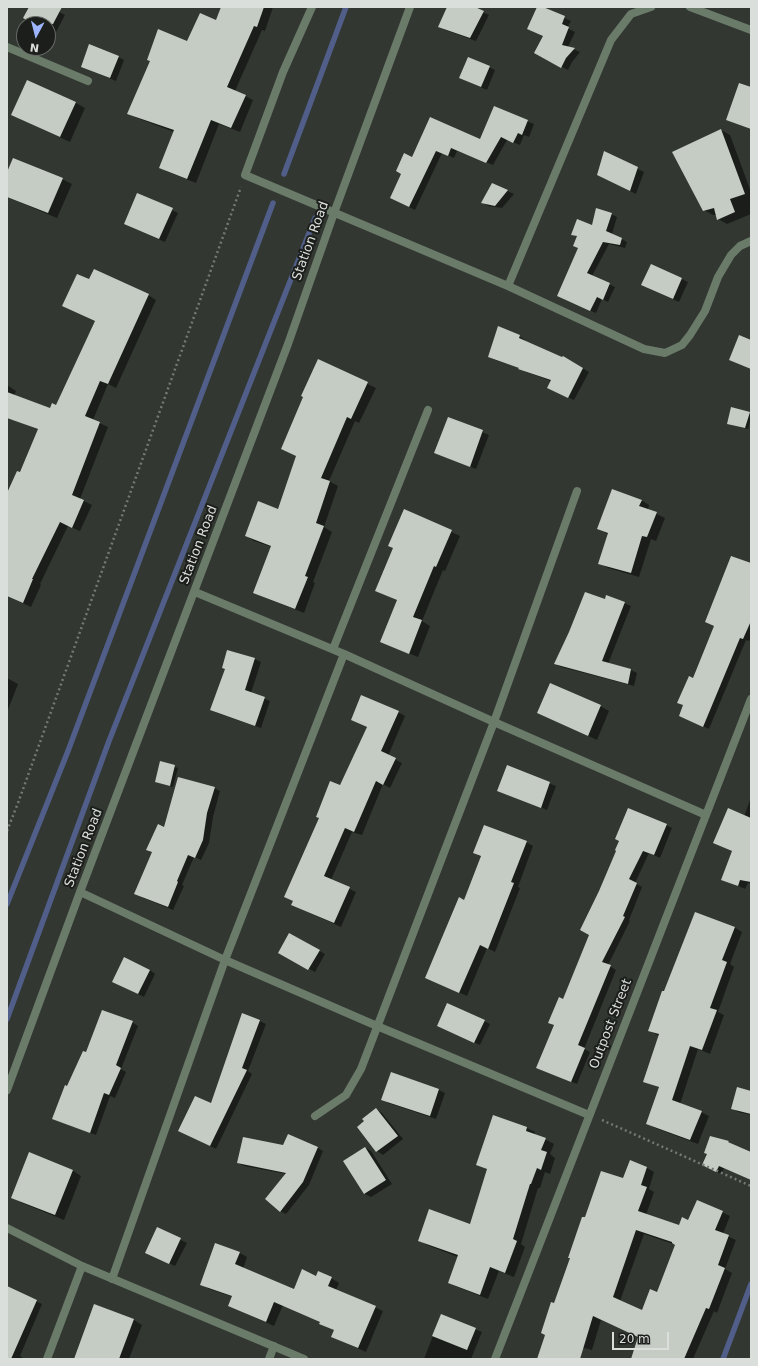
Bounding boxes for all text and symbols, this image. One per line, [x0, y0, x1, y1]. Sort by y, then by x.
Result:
north arrow [16, 16, 56, 56]
text: N [29, 40, 40, 54]
street label: Station Road [289, 199, 333, 283]
street label: Station Road [177, 503, 221, 587]
street label: Station Road [62, 806, 106, 890]
street label: Outpost Street [587, 977, 635, 1071]
scale bar [614, 1324, 671, 1350]
text: 20 m [619, 1332, 650, 1346]

